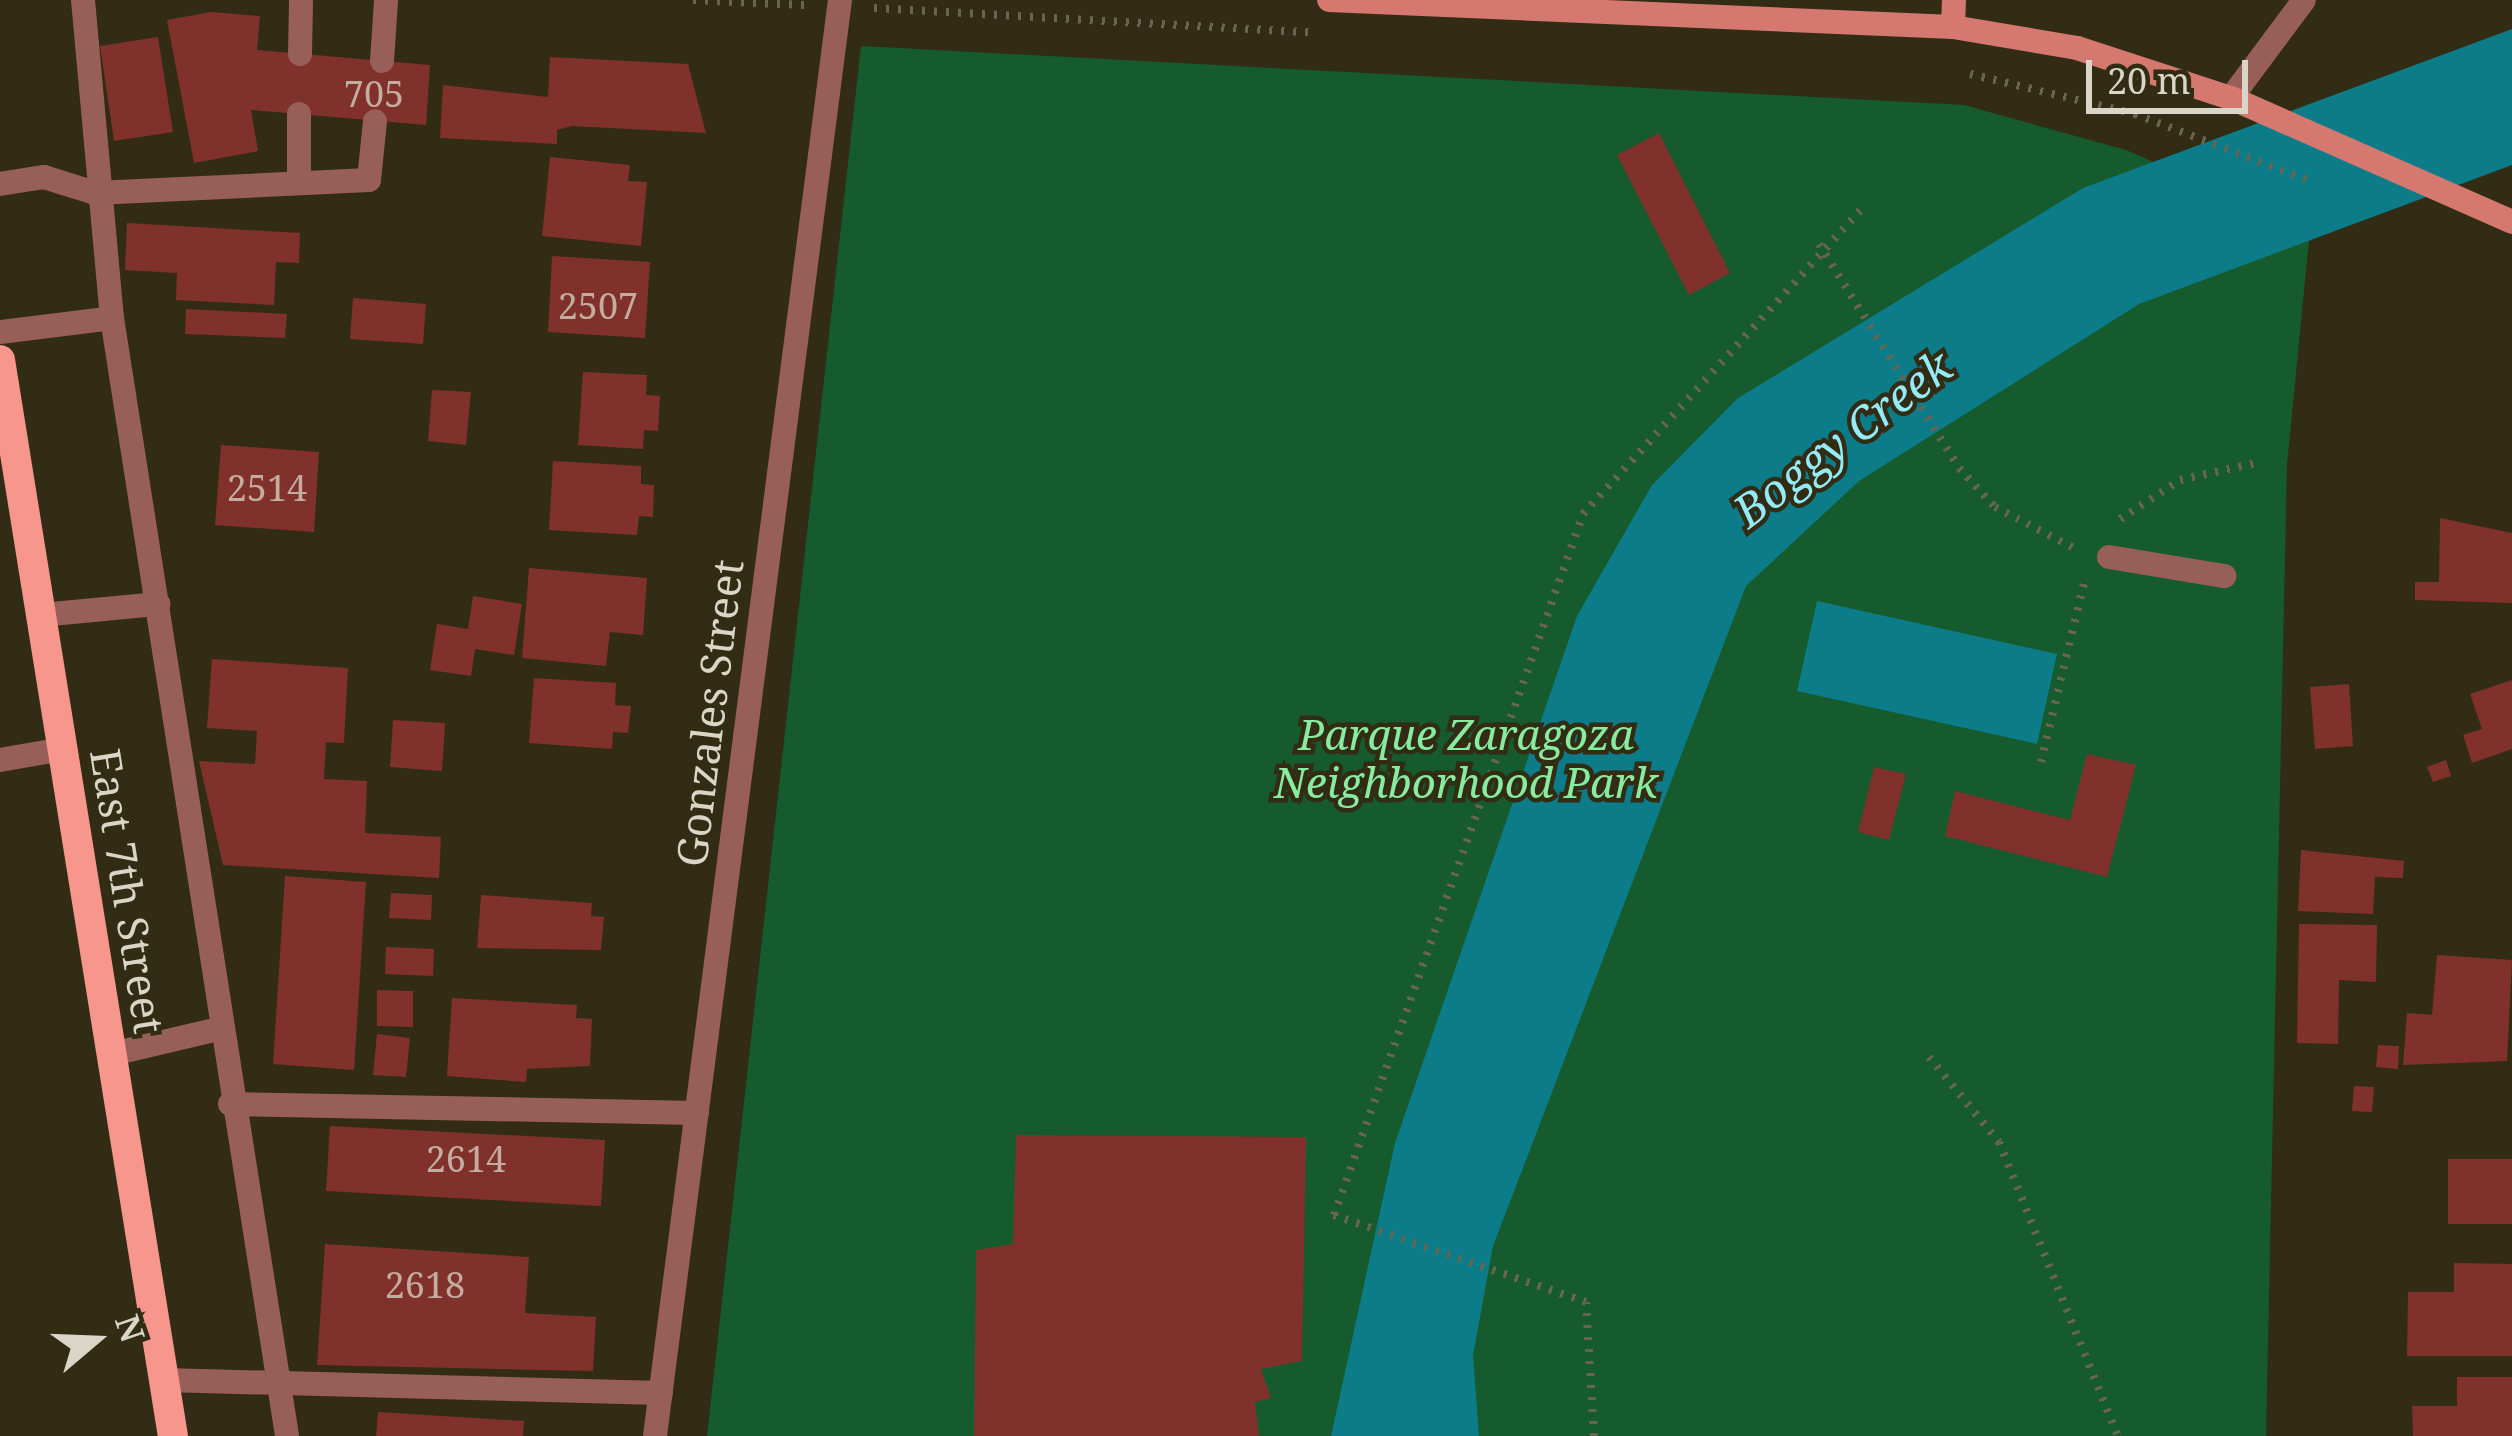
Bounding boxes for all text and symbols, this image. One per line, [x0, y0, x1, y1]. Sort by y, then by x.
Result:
scale bar [2092, 36, 2254, 110]
text: 20 m [2107, 56, 2191, 105]
house number: 705 [344, 72, 404, 116]
house number: 2507 [558, 284, 638, 328]
water label: Boggy Creek [1722, 338, 1962, 538]
house number: 2514 [227, 466, 307, 510]
street label: Gonzales Street [665, 557, 753, 869]
park label: Parque Zaragoza Neighborhood Park [1274, 709, 1658, 807]
street label: East 7th Street [81, 745, 175, 1037]
house number: 2614 [426, 1137, 506, 1181]
house number: 2618 [385, 1263, 465, 1307]
north arrow [36, 1280, 156, 1400]
text: N [105, 1308, 156, 1348]

